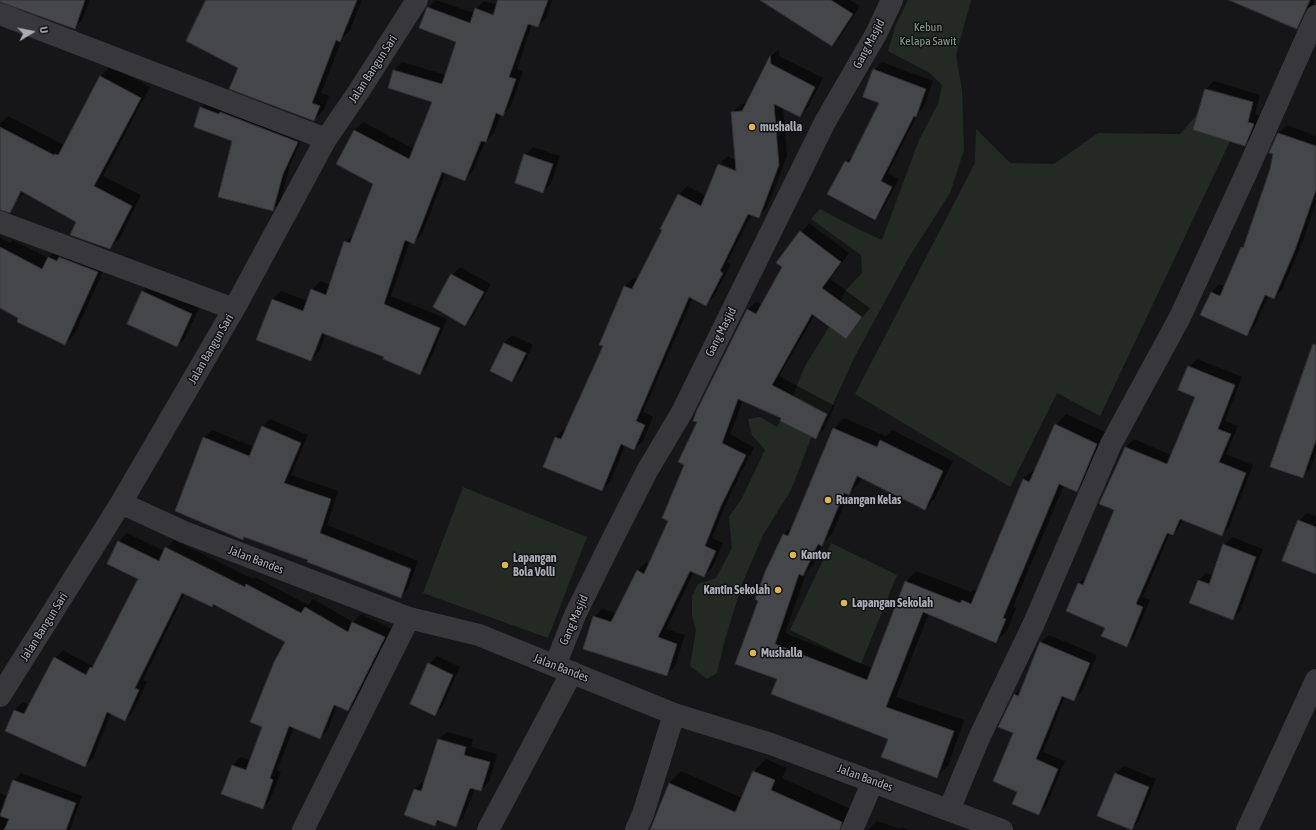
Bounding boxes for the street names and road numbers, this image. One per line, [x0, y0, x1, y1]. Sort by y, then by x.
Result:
street label: Gang Masjid [850, 17, 888, 71]
street label: Jalan Bangun Sari [346, 32, 400, 106]
street label: Gang Masjid [702, 305, 740, 359]
street label: Jalan Bangun Sari [185, 312, 237, 386]
street label: Jalan Bandes [226, 543, 286, 577]
street label: Jalan Bangun Sari [17, 590, 71, 664]
street label: Gang Masjid [557, 593, 591, 647]
street label: Jalan Bandes [531, 651, 591, 685]
street label: Jalan Bandes [835, 761, 895, 795]

